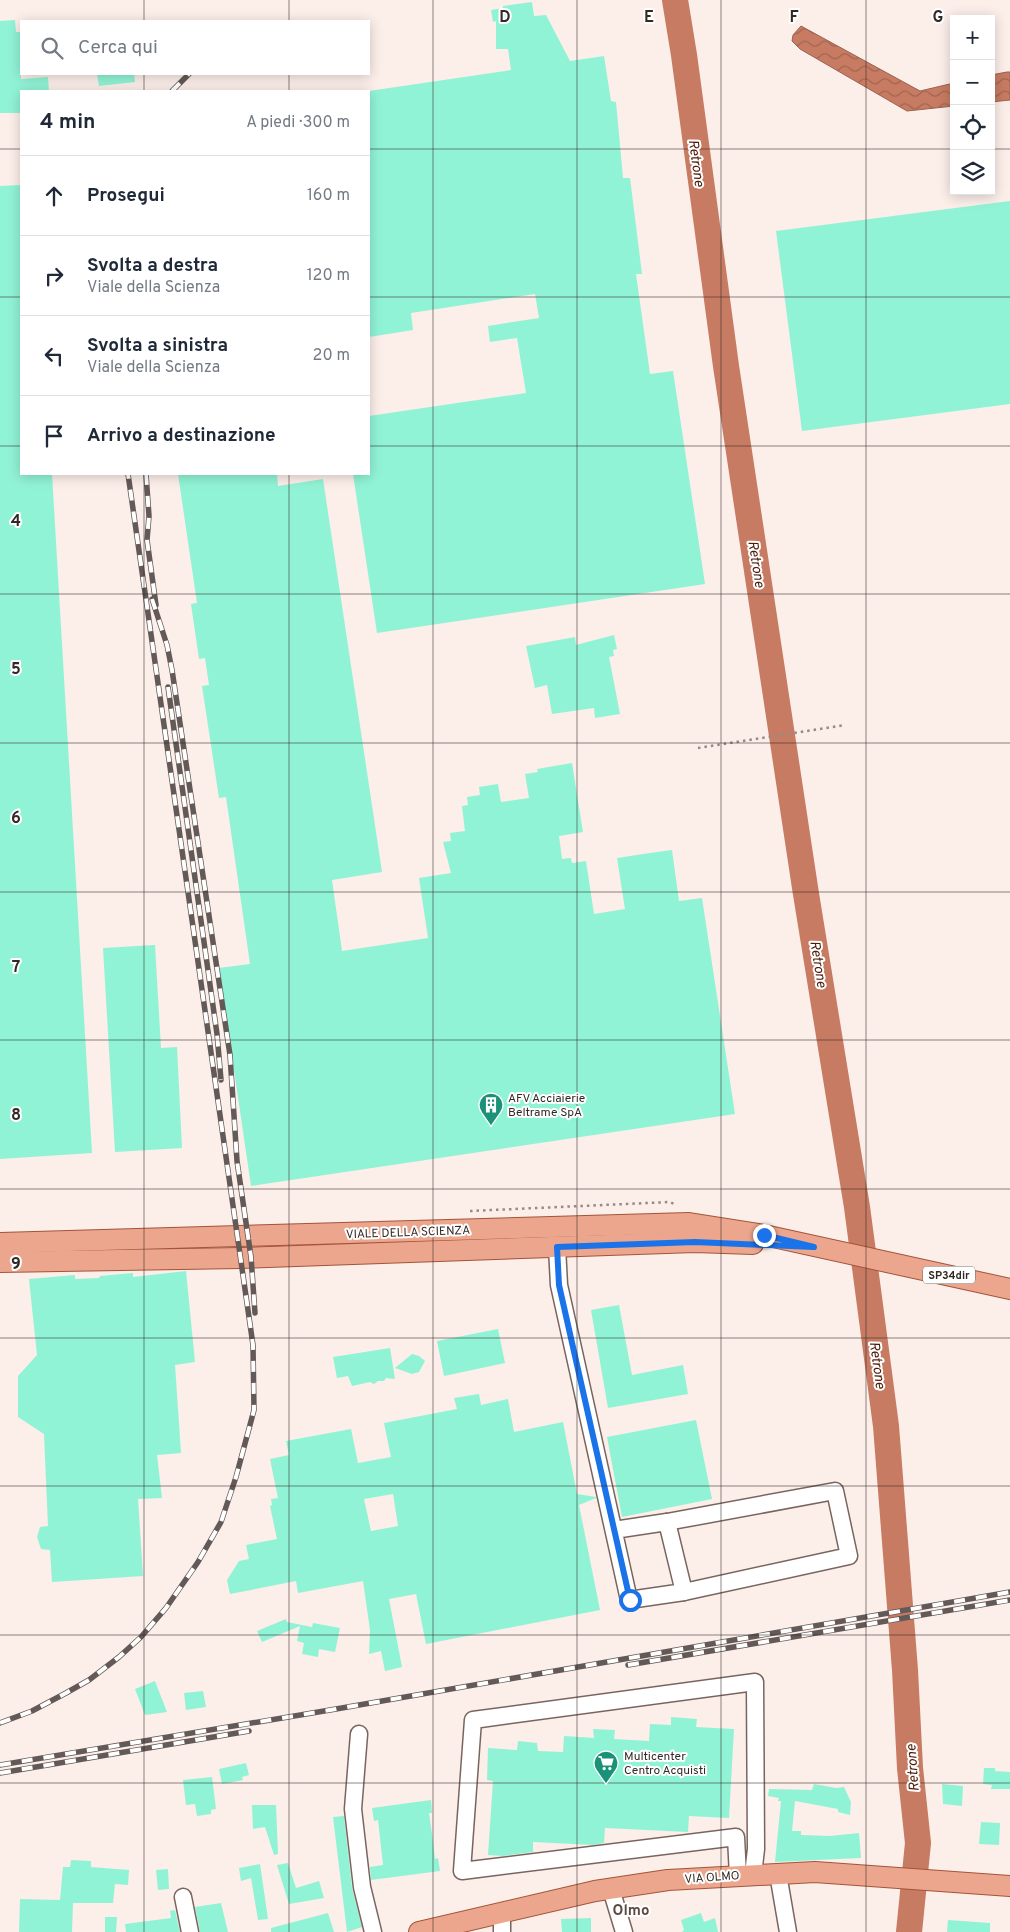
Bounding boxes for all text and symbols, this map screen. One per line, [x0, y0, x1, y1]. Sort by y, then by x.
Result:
text: D [499, 8, 511, 28]
text: E [644, 8, 654, 28]
text: F [789, 8, 799, 28]
text: G [933, 8, 943, 28]
map controls [950, 15, 995, 195]
button: + [950, 15, 995, 60]
search box [20, 20, 370, 75]
icon: search [38, 34, 66, 62]
text: Cerca qui [78, 36, 158, 60]
button: − [950, 60, 995, 105]
button: locate [950, 105, 995, 150]
text: 4 min [40, 109, 96, 136]
text: A piedi · 300 m [246, 113, 350, 133]
water label: Retrone [684, 139, 707, 189]
button: layers [950, 150, 995, 195]
icon: ahead [40, 182, 68, 210]
text: Prosegui [87, 184, 165, 208]
text: 160 m [307, 186, 350, 206]
text: Svolta a destra [87, 254, 218, 278]
icon: right [40, 262, 68, 290]
text: 120 m [307, 266, 350, 286]
text: Viale della Scienza [87, 278, 220, 298]
text: Svolta a sinistra [87, 334, 228, 358]
icon: left [40, 342, 68, 370]
text: 20 m [313, 346, 350, 366]
text: Viale della Scienza [87, 358, 220, 378]
icon: arrive [40, 422, 68, 450]
text: Arrivo a destinazione [87, 424, 276, 448]
text: 4 [11, 512, 21, 532]
water label: Retrone [743, 540, 768, 590]
text: 5 [11, 660, 21, 680]
text: 6 [11, 809, 21, 829]
water label: Retrone [805, 940, 830, 990]
text: 7 [12, 958, 20, 978]
place label: AFV Acciaierie Beltrame SpA [508, 1091, 585, 1121]
building icon: AFV Acciaierie Beltrame SpA [478, 1092, 504, 1126]
text: 8 [11, 1106, 21, 1126]
street label: VIALE DELLA SCIENZA [346, 1223, 470, 1243]
route end [753, 1224, 776, 1247]
text: 9 [11, 1255, 21, 1275]
road number: SP34dir [923, 1266, 975, 1284]
water label: Retrone [865, 1341, 888, 1391]
route start [619, 1589, 642, 1612]
water label: Retrone [903, 1743, 924, 1792]
place label: Multicenter Centro Acquisti [624, 1749, 706, 1779]
supermarket icon: Multicenter Centro Acquisti [593, 1750, 619, 1784]
street label: VIA OLMO [684, 1868, 740, 1888]
district label: Olmo [613, 1902, 649, 1921]

